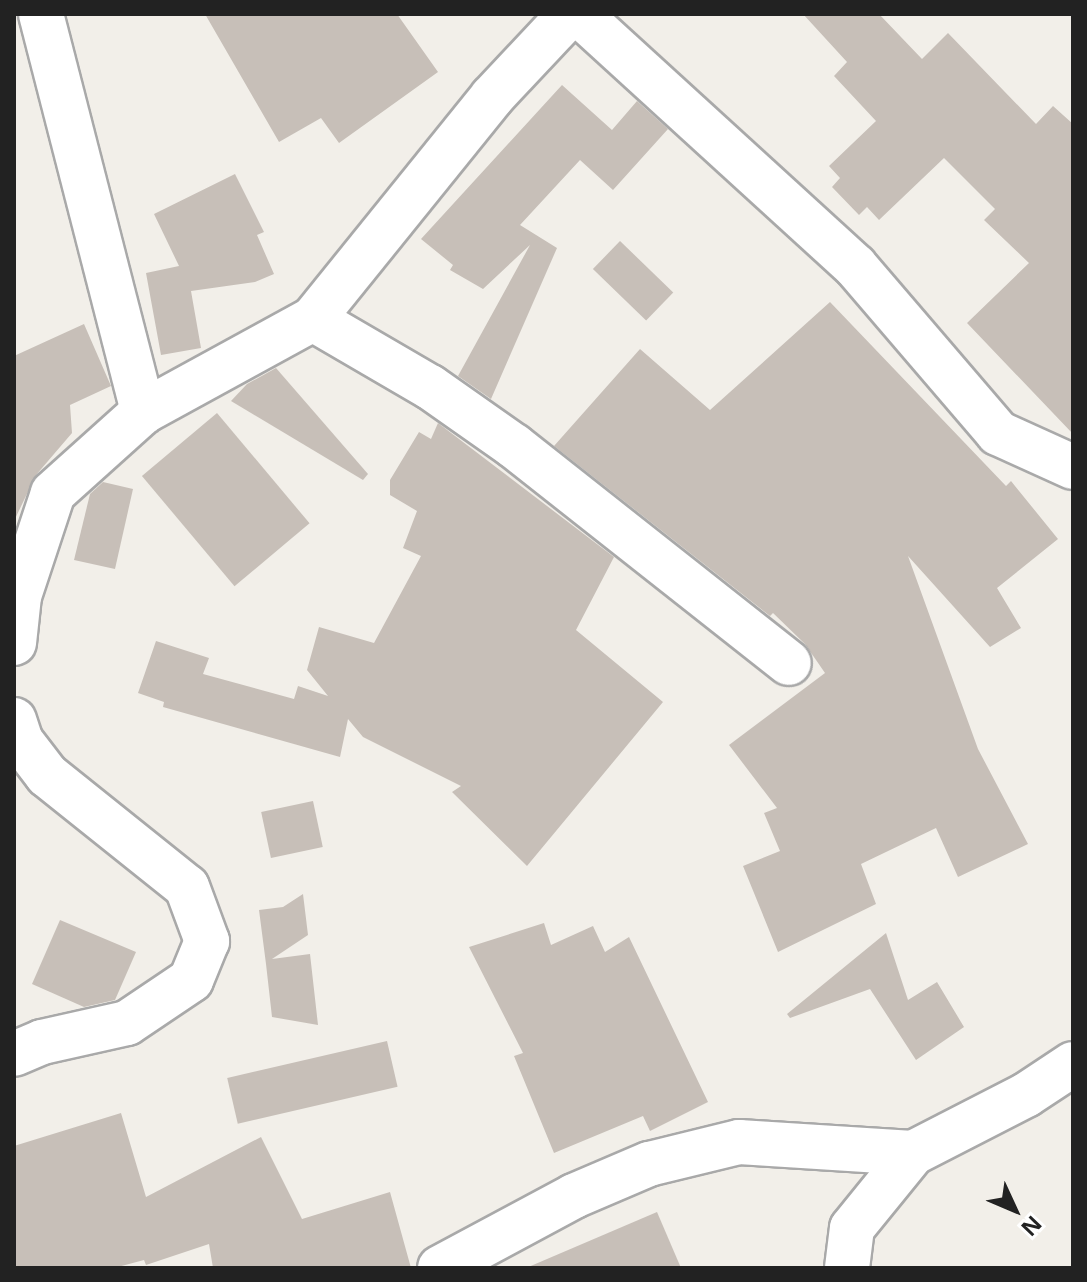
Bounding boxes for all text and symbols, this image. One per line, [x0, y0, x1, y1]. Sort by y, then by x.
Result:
north arrow [975, 1170, 1055, 1250]
text: N [1015, 1210, 1049, 1244]

